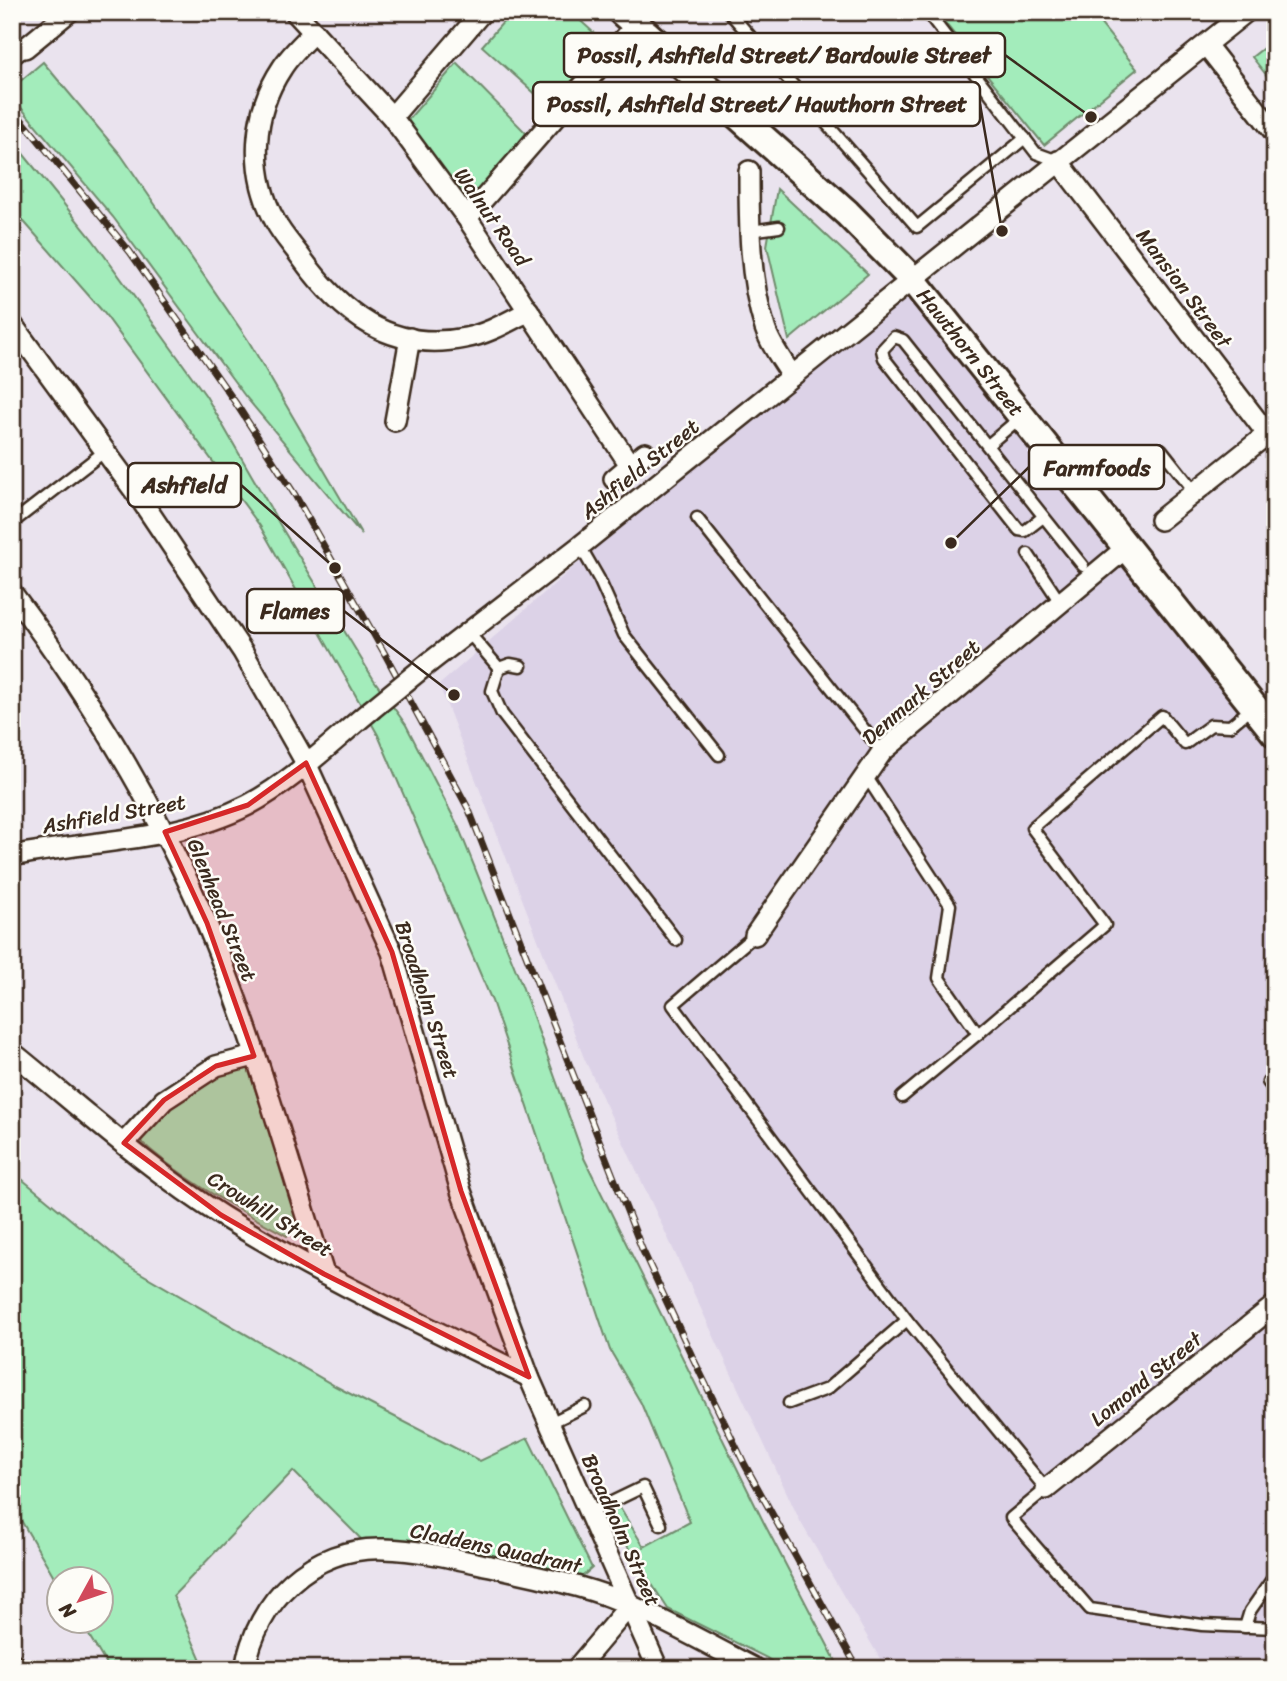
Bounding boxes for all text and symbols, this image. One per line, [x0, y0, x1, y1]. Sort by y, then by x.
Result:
callout: Possil, Ashfield Street/ Bardowie Street [564, 33, 1005, 77]
text: Possil, Ashfield Street/ Bardowie Street [577, 35, 992, 76]
callout: Possil, Ashfield Street/ Hawthorn Street [533, 82, 980, 126]
text: Possil, Ashfield Street/ Hawthorn Street [547, 84, 967, 125]
street label: Walnut Road [444, 159, 541, 276]
street label: Mansion Street [1126, 220, 1243, 358]
street label: Hawthorn Street [906, 279, 1034, 426]
street label: Ashfield Street [571, 409, 708, 530]
callout: Farmfoods [1029, 445, 1164, 489]
text: Farmfoods [1043, 448, 1151, 489]
callout: Ashfield [128, 463, 241, 507]
text: Ashfield [140, 465, 228, 506]
callout: Flames [247, 589, 344, 633]
text: Flames [259, 591, 330, 632]
street label: Denmark Street [853, 629, 989, 755]
street label: Ashfield Street [38, 783, 189, 845]
street label: Glenhead Street [176, 833, 268, 987]
street label: Broadholm Street [384, 916, 470, 1084]
street label: Crowhill Street [200, 1160, 340, 1268]
street label: Lomond Street [1081, 1320, 1212, 1437]
street label: Broadholm Street [570, 1447, 672, 1613]
street label: Claddens Quadrant [407, 1511, 587, 1585]
north arrow [46, 1566, 116, 1636]
text: N [50, 1594, 85, 1627]

